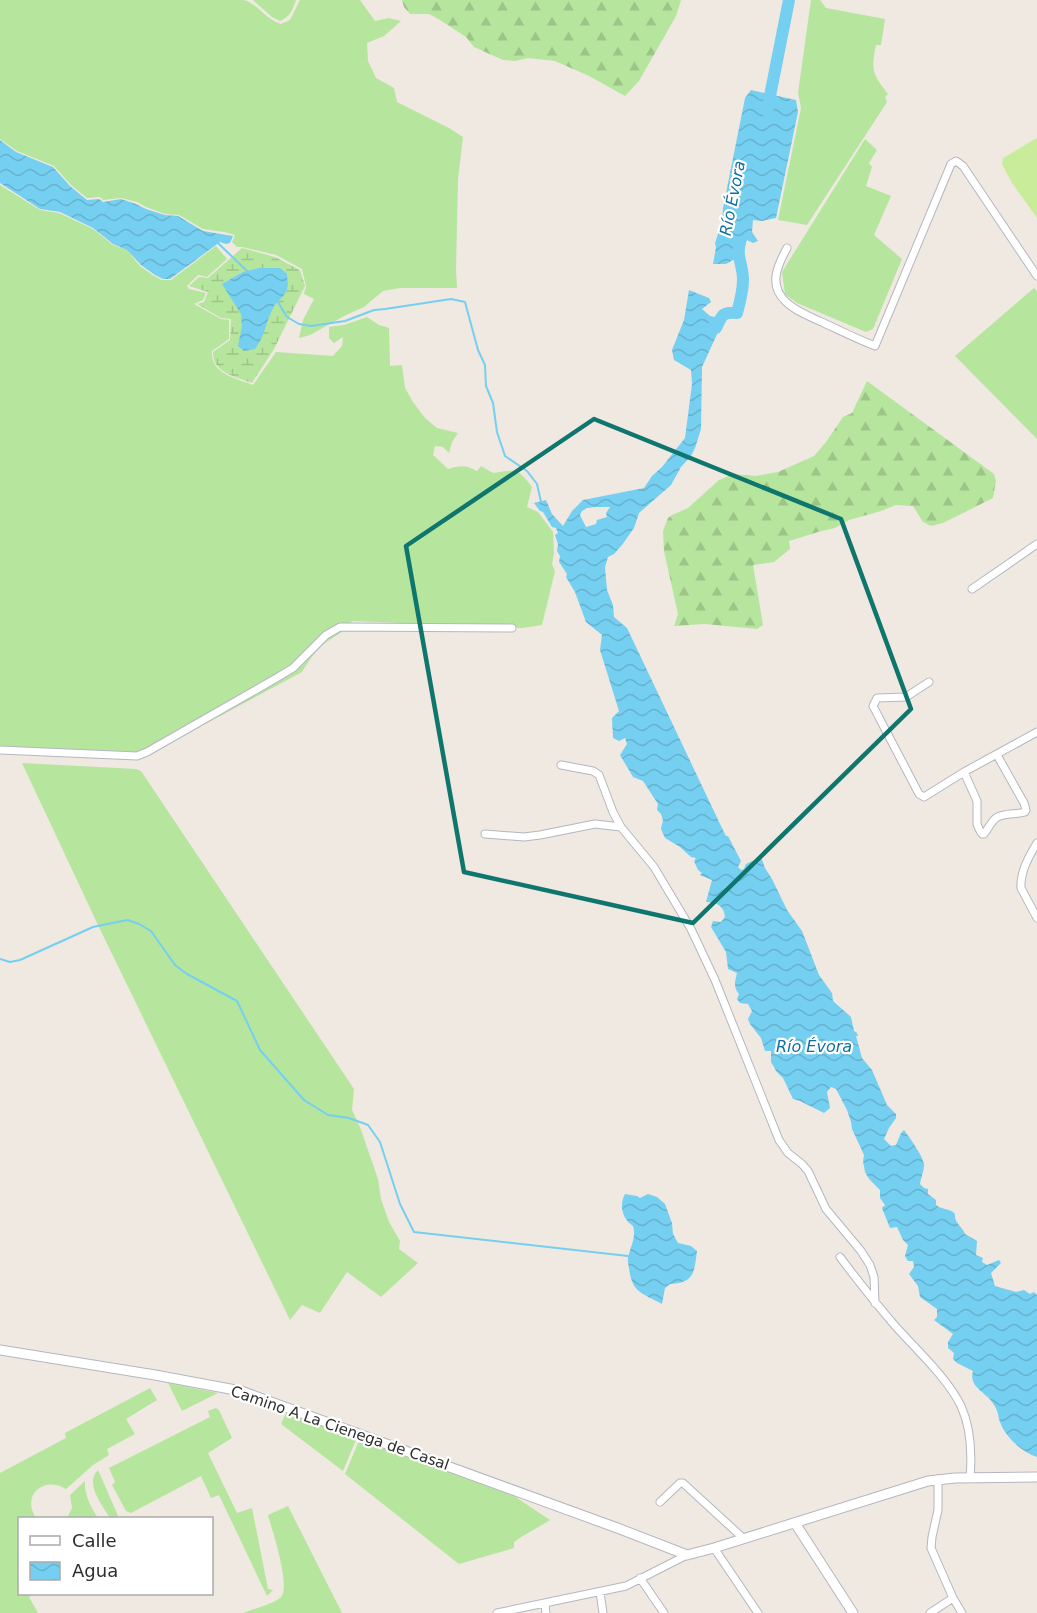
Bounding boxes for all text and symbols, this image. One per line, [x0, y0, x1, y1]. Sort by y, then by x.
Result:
water label: Río Évora [716, 159, 749, 237]
water label: Río Évora [776, 1037, 852, 1056]
street label: Camino A La Cienega de Casal [228, 1382, 452, 1474]
legend [18, 1517, 213, 1595]
text: Calle [72, 1530, 117, 1551]
text: Agua [72, 1560, 118, 1581]

